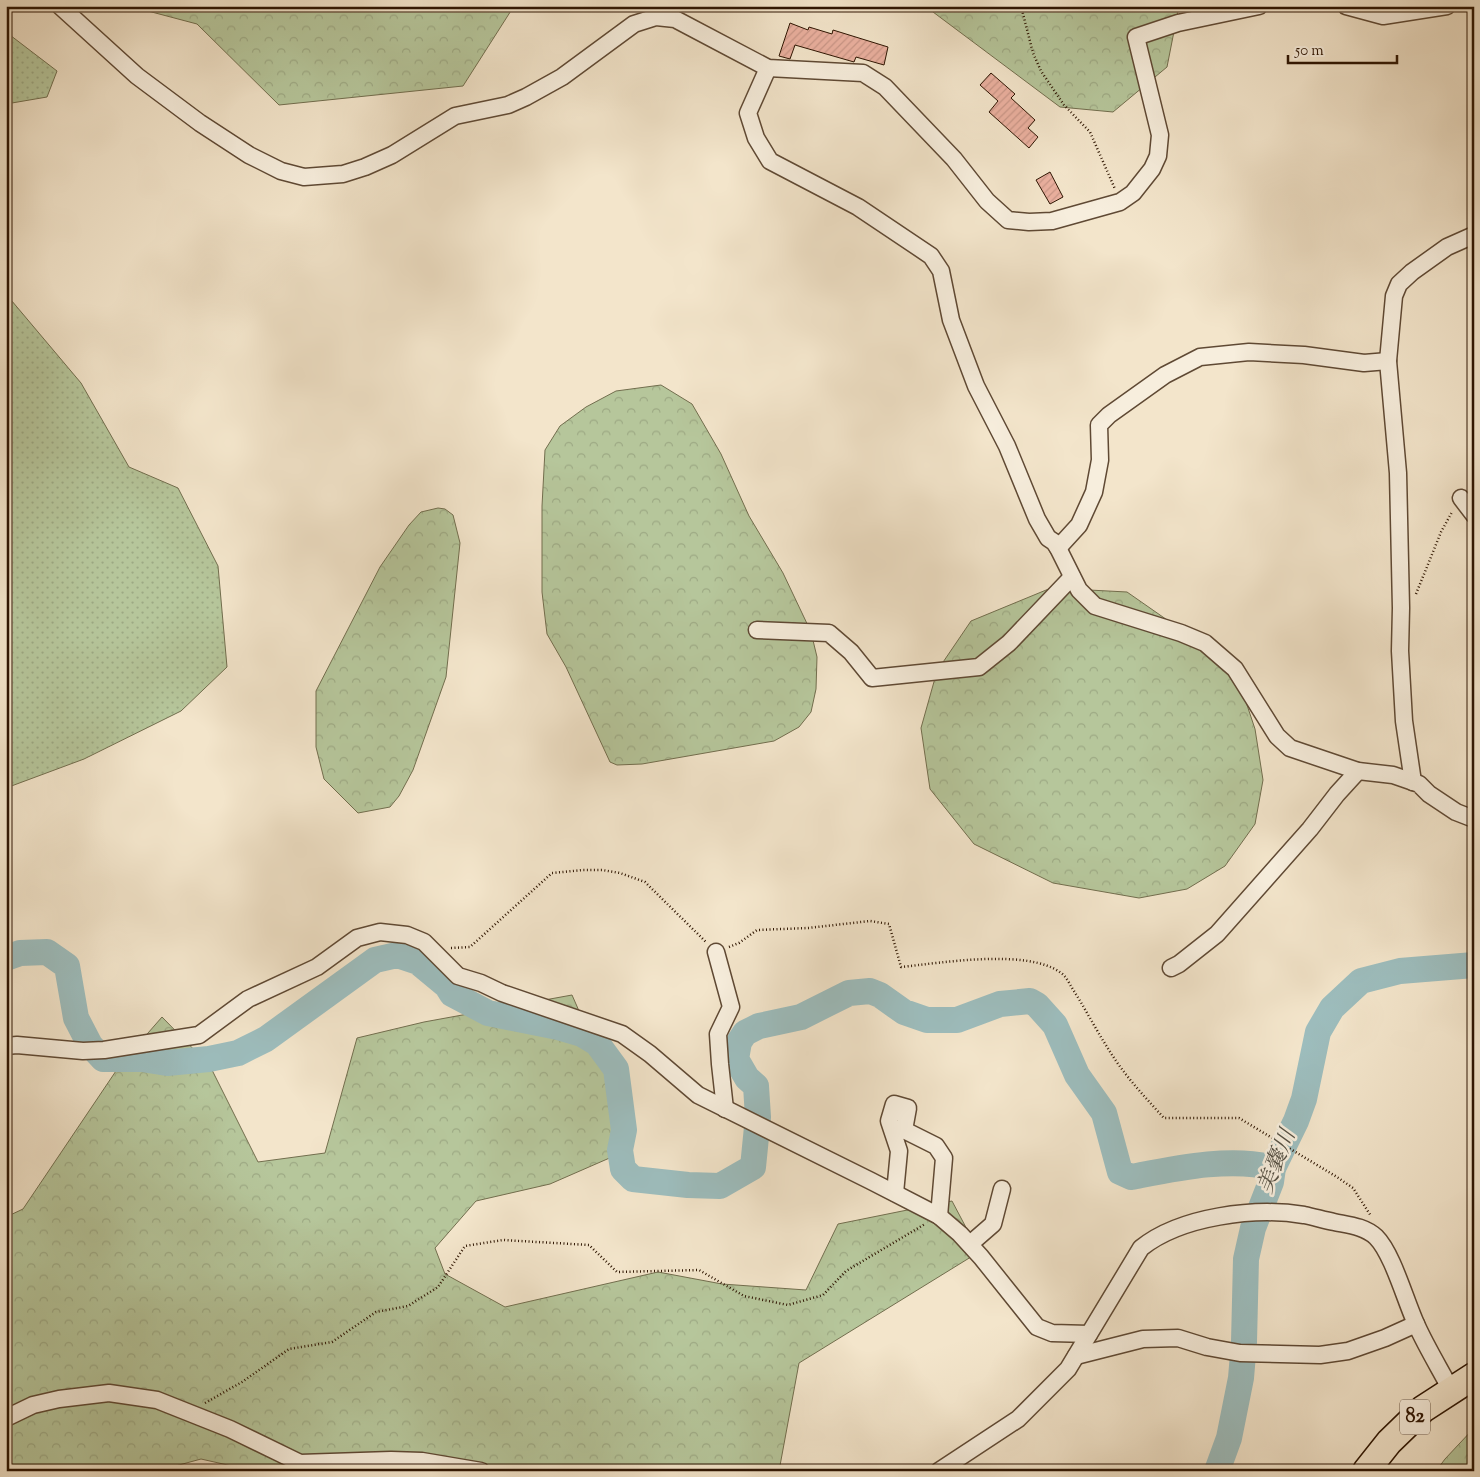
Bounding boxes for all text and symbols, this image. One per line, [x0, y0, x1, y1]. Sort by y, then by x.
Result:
scale bar [1288, 32, 1396, 64]
text: 50 m [1294, 41, 1324, 62]
water label: 美嚢川 [1251, 1124, 1306, 1199]
road number: 82 [1400, 1400, 1430, 1434]

